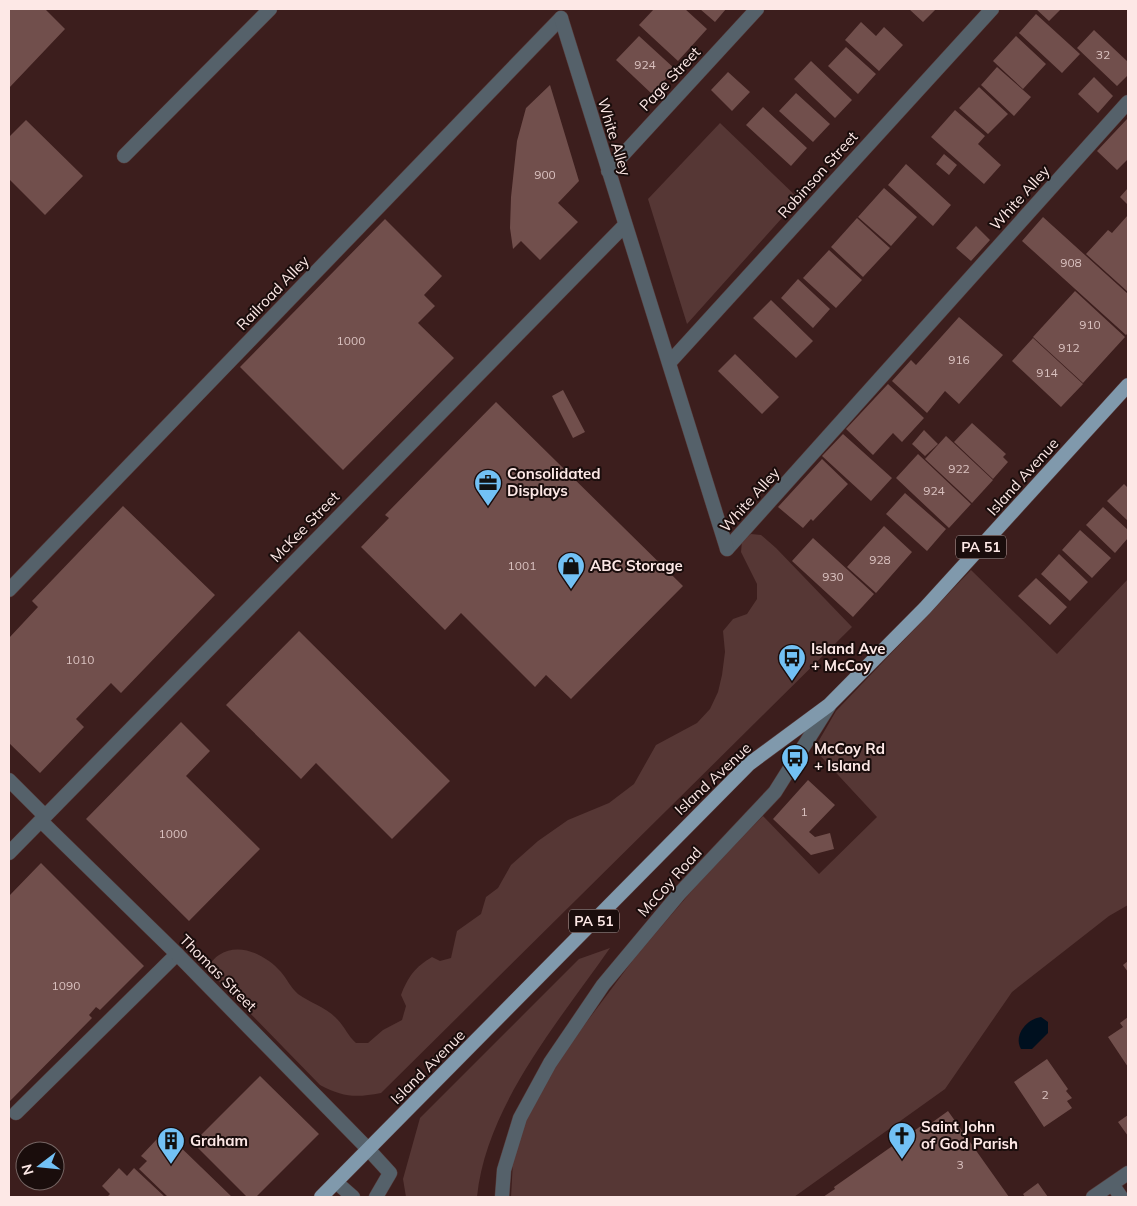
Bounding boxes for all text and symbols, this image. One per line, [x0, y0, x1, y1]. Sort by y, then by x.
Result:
street label: Page Street [635, 43, 704, 115]
house number: 32 [1096, 47, 1110, 62]
house number: 924 [634, 57, 656, 72]
street label: White Alley [594, 96, 635, 178]
street label: Robinson Street [774, 127, 862, 222]
street label: White Alley [986, 161, 1054, 234]
house number: 900 [534, 167, 556, 182]
street label: Railroad Alley [232, 251, 313, 334]
house number: 908 [1060, 255, 1082, 270]
house number: 910 [1079, 317, 1101, 332]
house number: 1000 [337, 333, 365, 348]
house number: 912 [1058, 340, 1080, 355]
house number: 916 [948, 352, 970, 367]
house number: 914 [1036, 365, 1058, 380]
street label: Island Avenue [983, 434, 1062, 519]
house number: 922 [948, 461, 970, 476]
street label: White Alley [716, 463, 784, 536]
place label: Consolidated Displays [507, 464, 601, 500]
office icon: Consolidated Displays [473, 468, 503, 507]
house number: 924 [923, 483, 945, 498]
street label: McKee Street [266, 487, 343, 566]
road number: PA 51 [956, 536, 1006, 558]
shop icon: ABC Storage [556, 551, 586, 590]
house number: 928 [869, 552, 891, 567]
place label: ABC Storage [590, 556, 683, 575]
house number: 1001 [508, 558, 536, 573]
house number: 930 [822, 569, 844, 584]
place label: Island Ave + McCoy [811, 639, 886, 675]
bus stop icon: Island Ave + McCoy [777, 643, 807, 682]
house number: 1010 [66, 652, 94, 667]
street label: Island Avenue [670, 738, 755, 819]
place label: McCoy Rd + Island [814, 739, 885, 775]
bus stop icon: McCoy Rd + Island [780, 743, 810, 782]
house number: 1 [800, 804, 808, 819]
house number: 1000 [159, 826, 187, 841]
street label: McCoy Road [633, 843, 706, 920]
road number: PA 51 [569, 909, 619, 932]
street label: Thomas Street [176, 930, 261, 1015]
house number: 1090 [52, 978, 80, 993]
street label: Island Avenue [386, 1025, 469, 1108]
house number: 2 [1041, 1087, 1049, 1102]
place label: Saint John of God Parish [921, 1117, 1018, 1153]
church icon: Saint John of God Parish [887, 1121, 917, 1160]
building icon: Graham [156, 1126, 186, 1165]
place label: Graham [190, 1131, 248, 1150]
north arrow [15, 1141, 65, 1191]
house number: 3 [956, 1157, 964, 1172]
text: N [17, 1162, 38, 1177]

